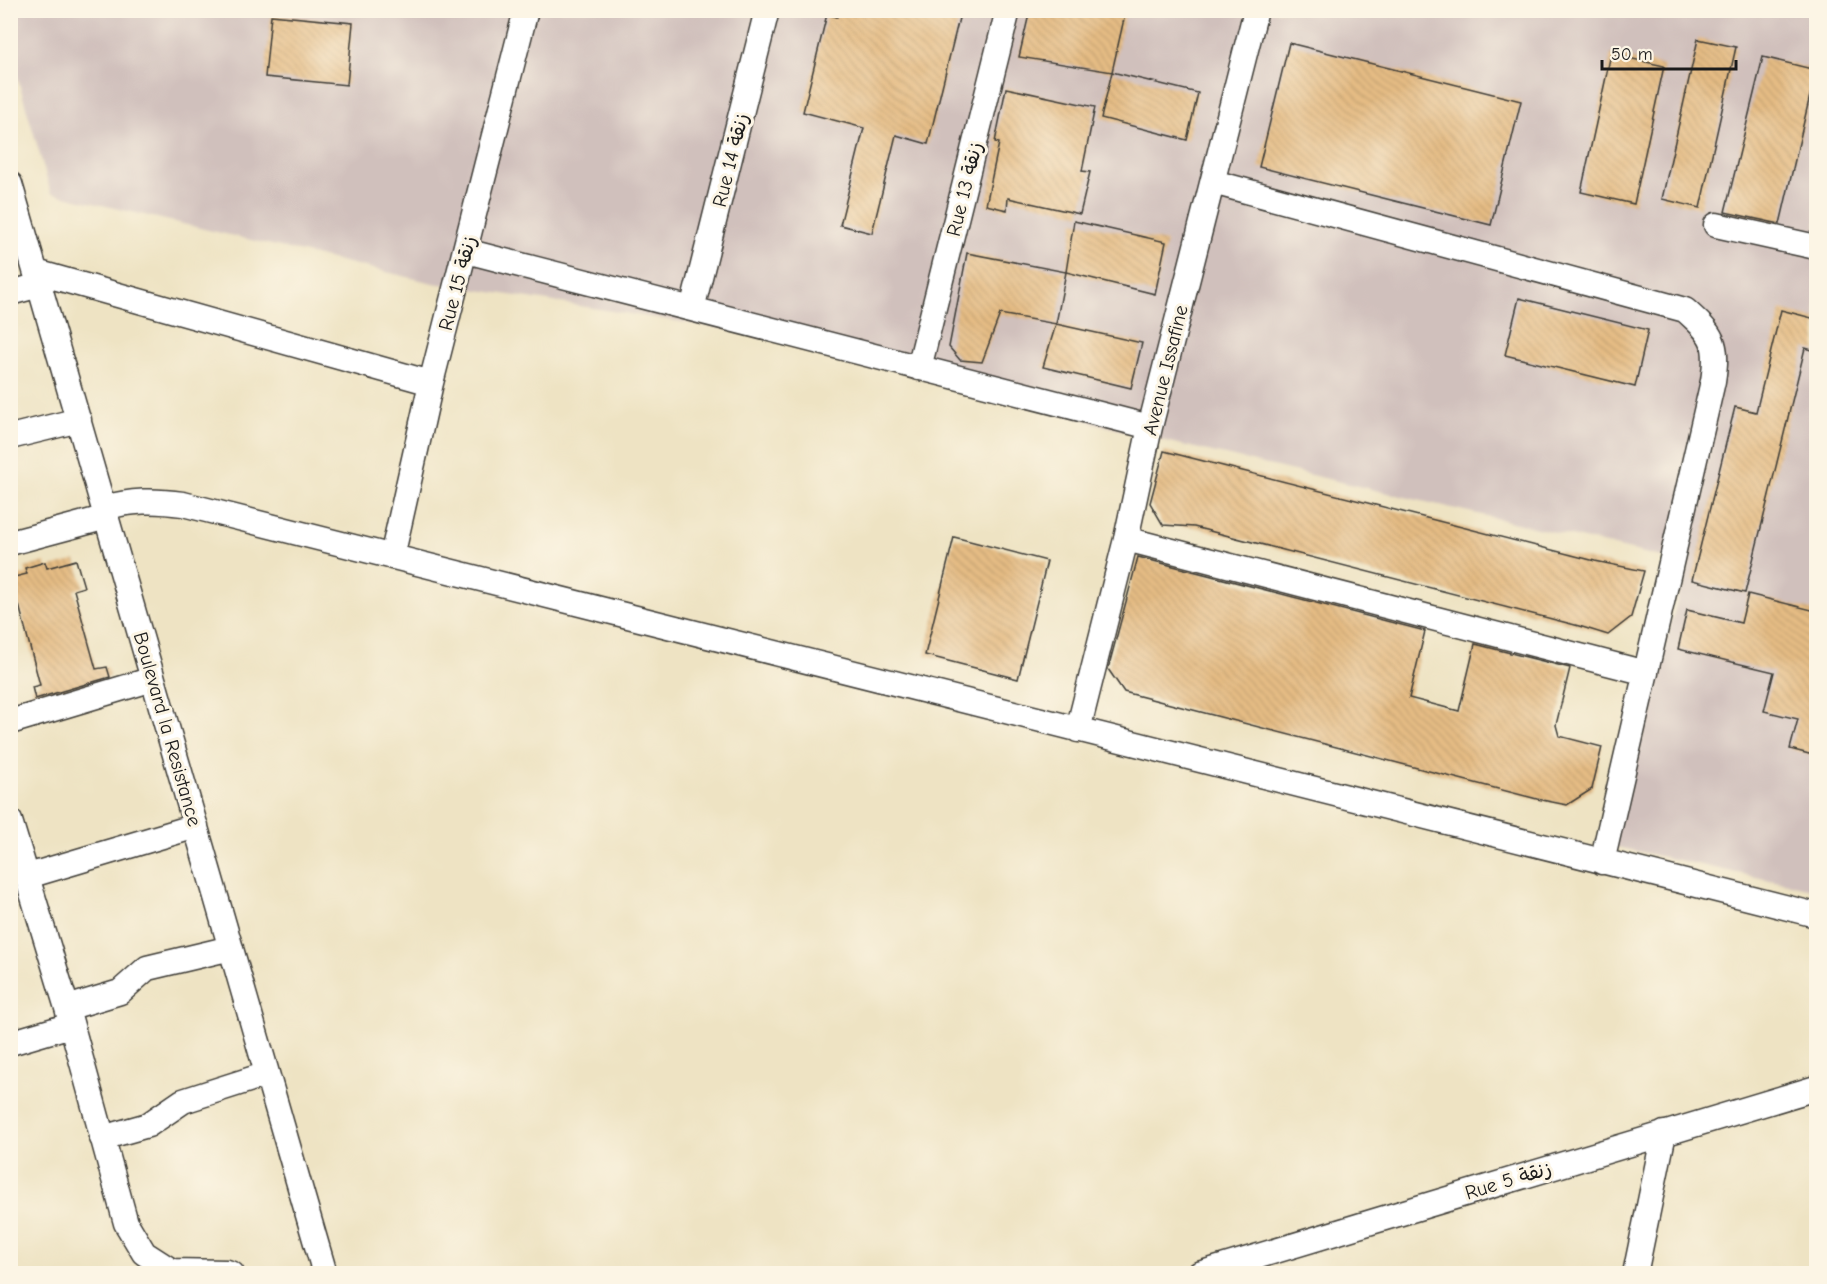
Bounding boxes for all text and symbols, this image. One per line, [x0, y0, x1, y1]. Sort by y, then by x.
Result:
scale bar [1602, 33, 1736, 71]
text: 50 m [1611, 44, 1653, 65]
street label: Rue 14 زنقة [708, 111, 753, 209]
street label: Rue 13 زنقة [942, 140, 987, 239]
street label: Rue 15 زنقة [434, 233, 481, 333]
street label: Avenue Issafine [1138, 303, 1193, 438]
street label: Boulevard la Resistance [129, 629, 206, 829]
street label: Rue 5 زنقة [1462, 1156, 1554, 1205]

